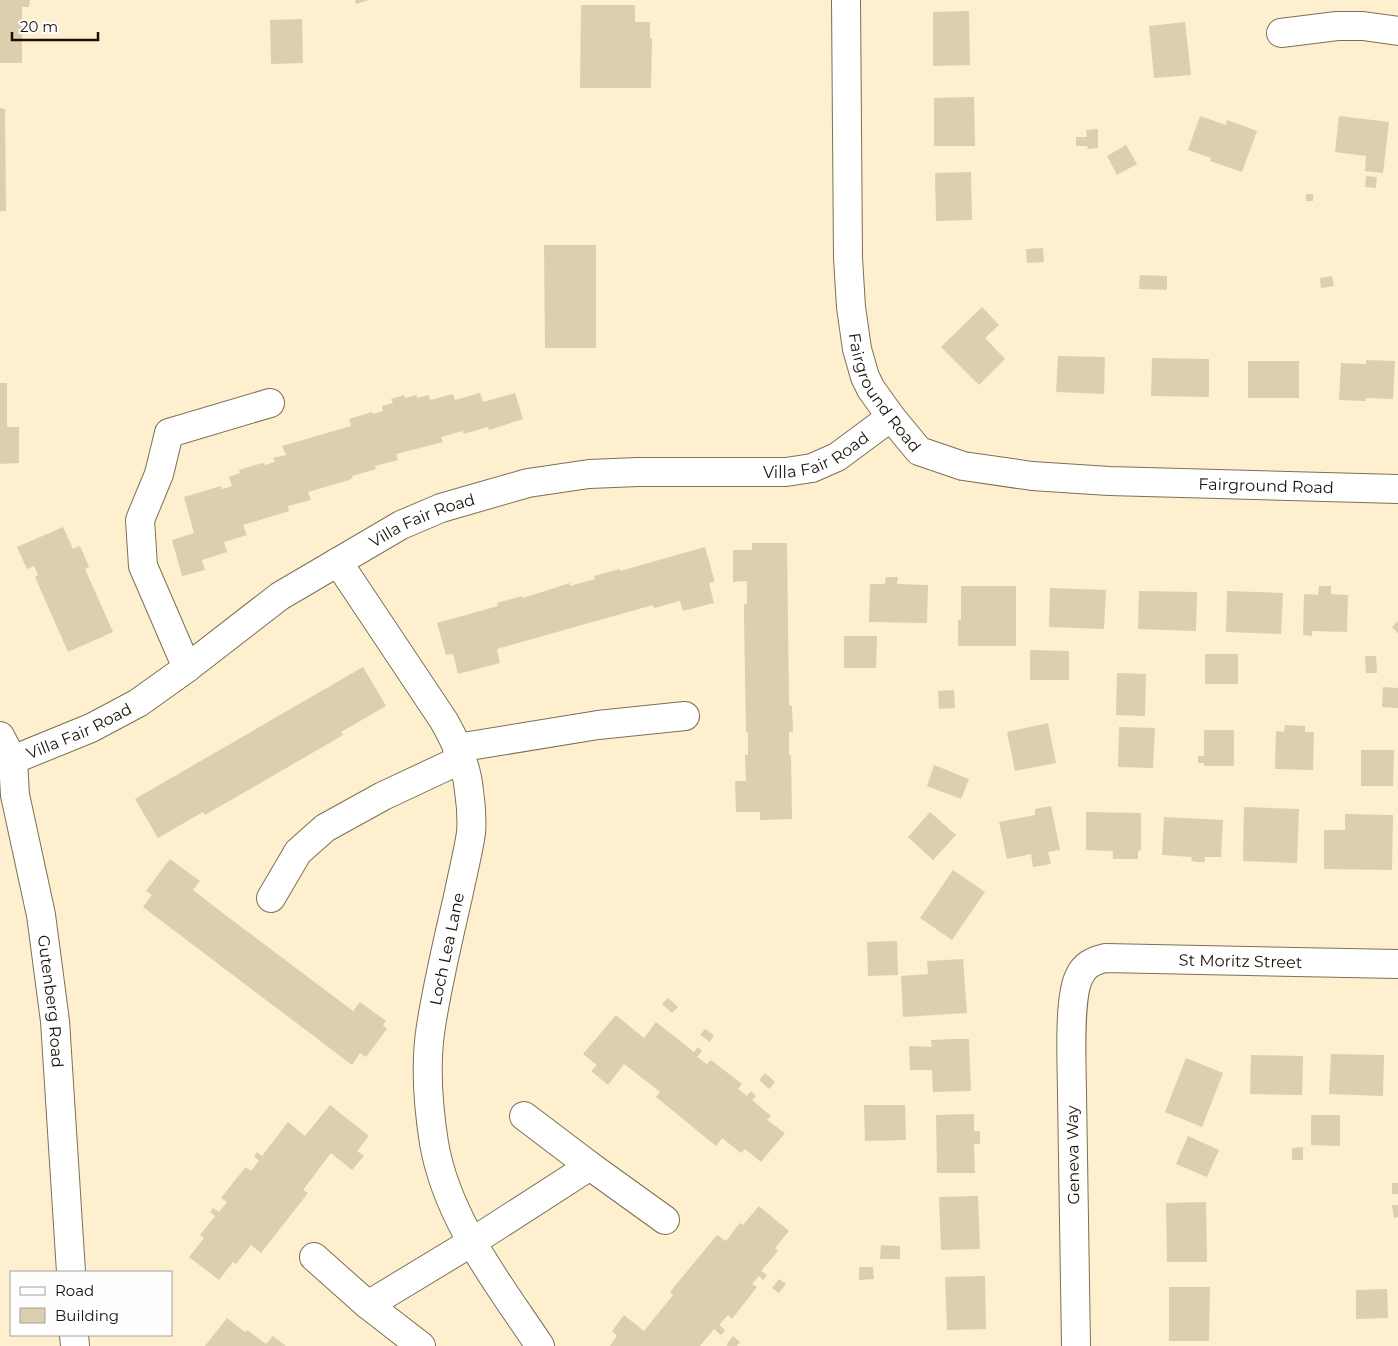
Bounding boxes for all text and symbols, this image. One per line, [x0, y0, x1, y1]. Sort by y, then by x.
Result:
scale bar [12, 10, 99, 42]
text: 20 m [20, 17, 58, 36]
street label: Fairground Road [845, 332, 925, 456]
street label: Villa Fair Road [763, 427, 872, 482]
street label: Fairground Road [1198, 474, 1334, 497]
street label: Villa Fair Road [366, 489, 477, 551]
street label: Villa Fair Road [23, 699, 135, 763]
street label: Loch Lea Lane [426, 891, 468, 1007]
street label: Gutenberg Road [34, 934, 67, 1068]
street label: St Moritz Street [1179, 950, 1303, 972]
street label: Geneva Way [1063, 1105, 1083, 1205]
legend [10, 1271, 172, 1336]
text: Road [55, 1281, 94, 1300]
text: Building [55, 1306, 119, 1325]

